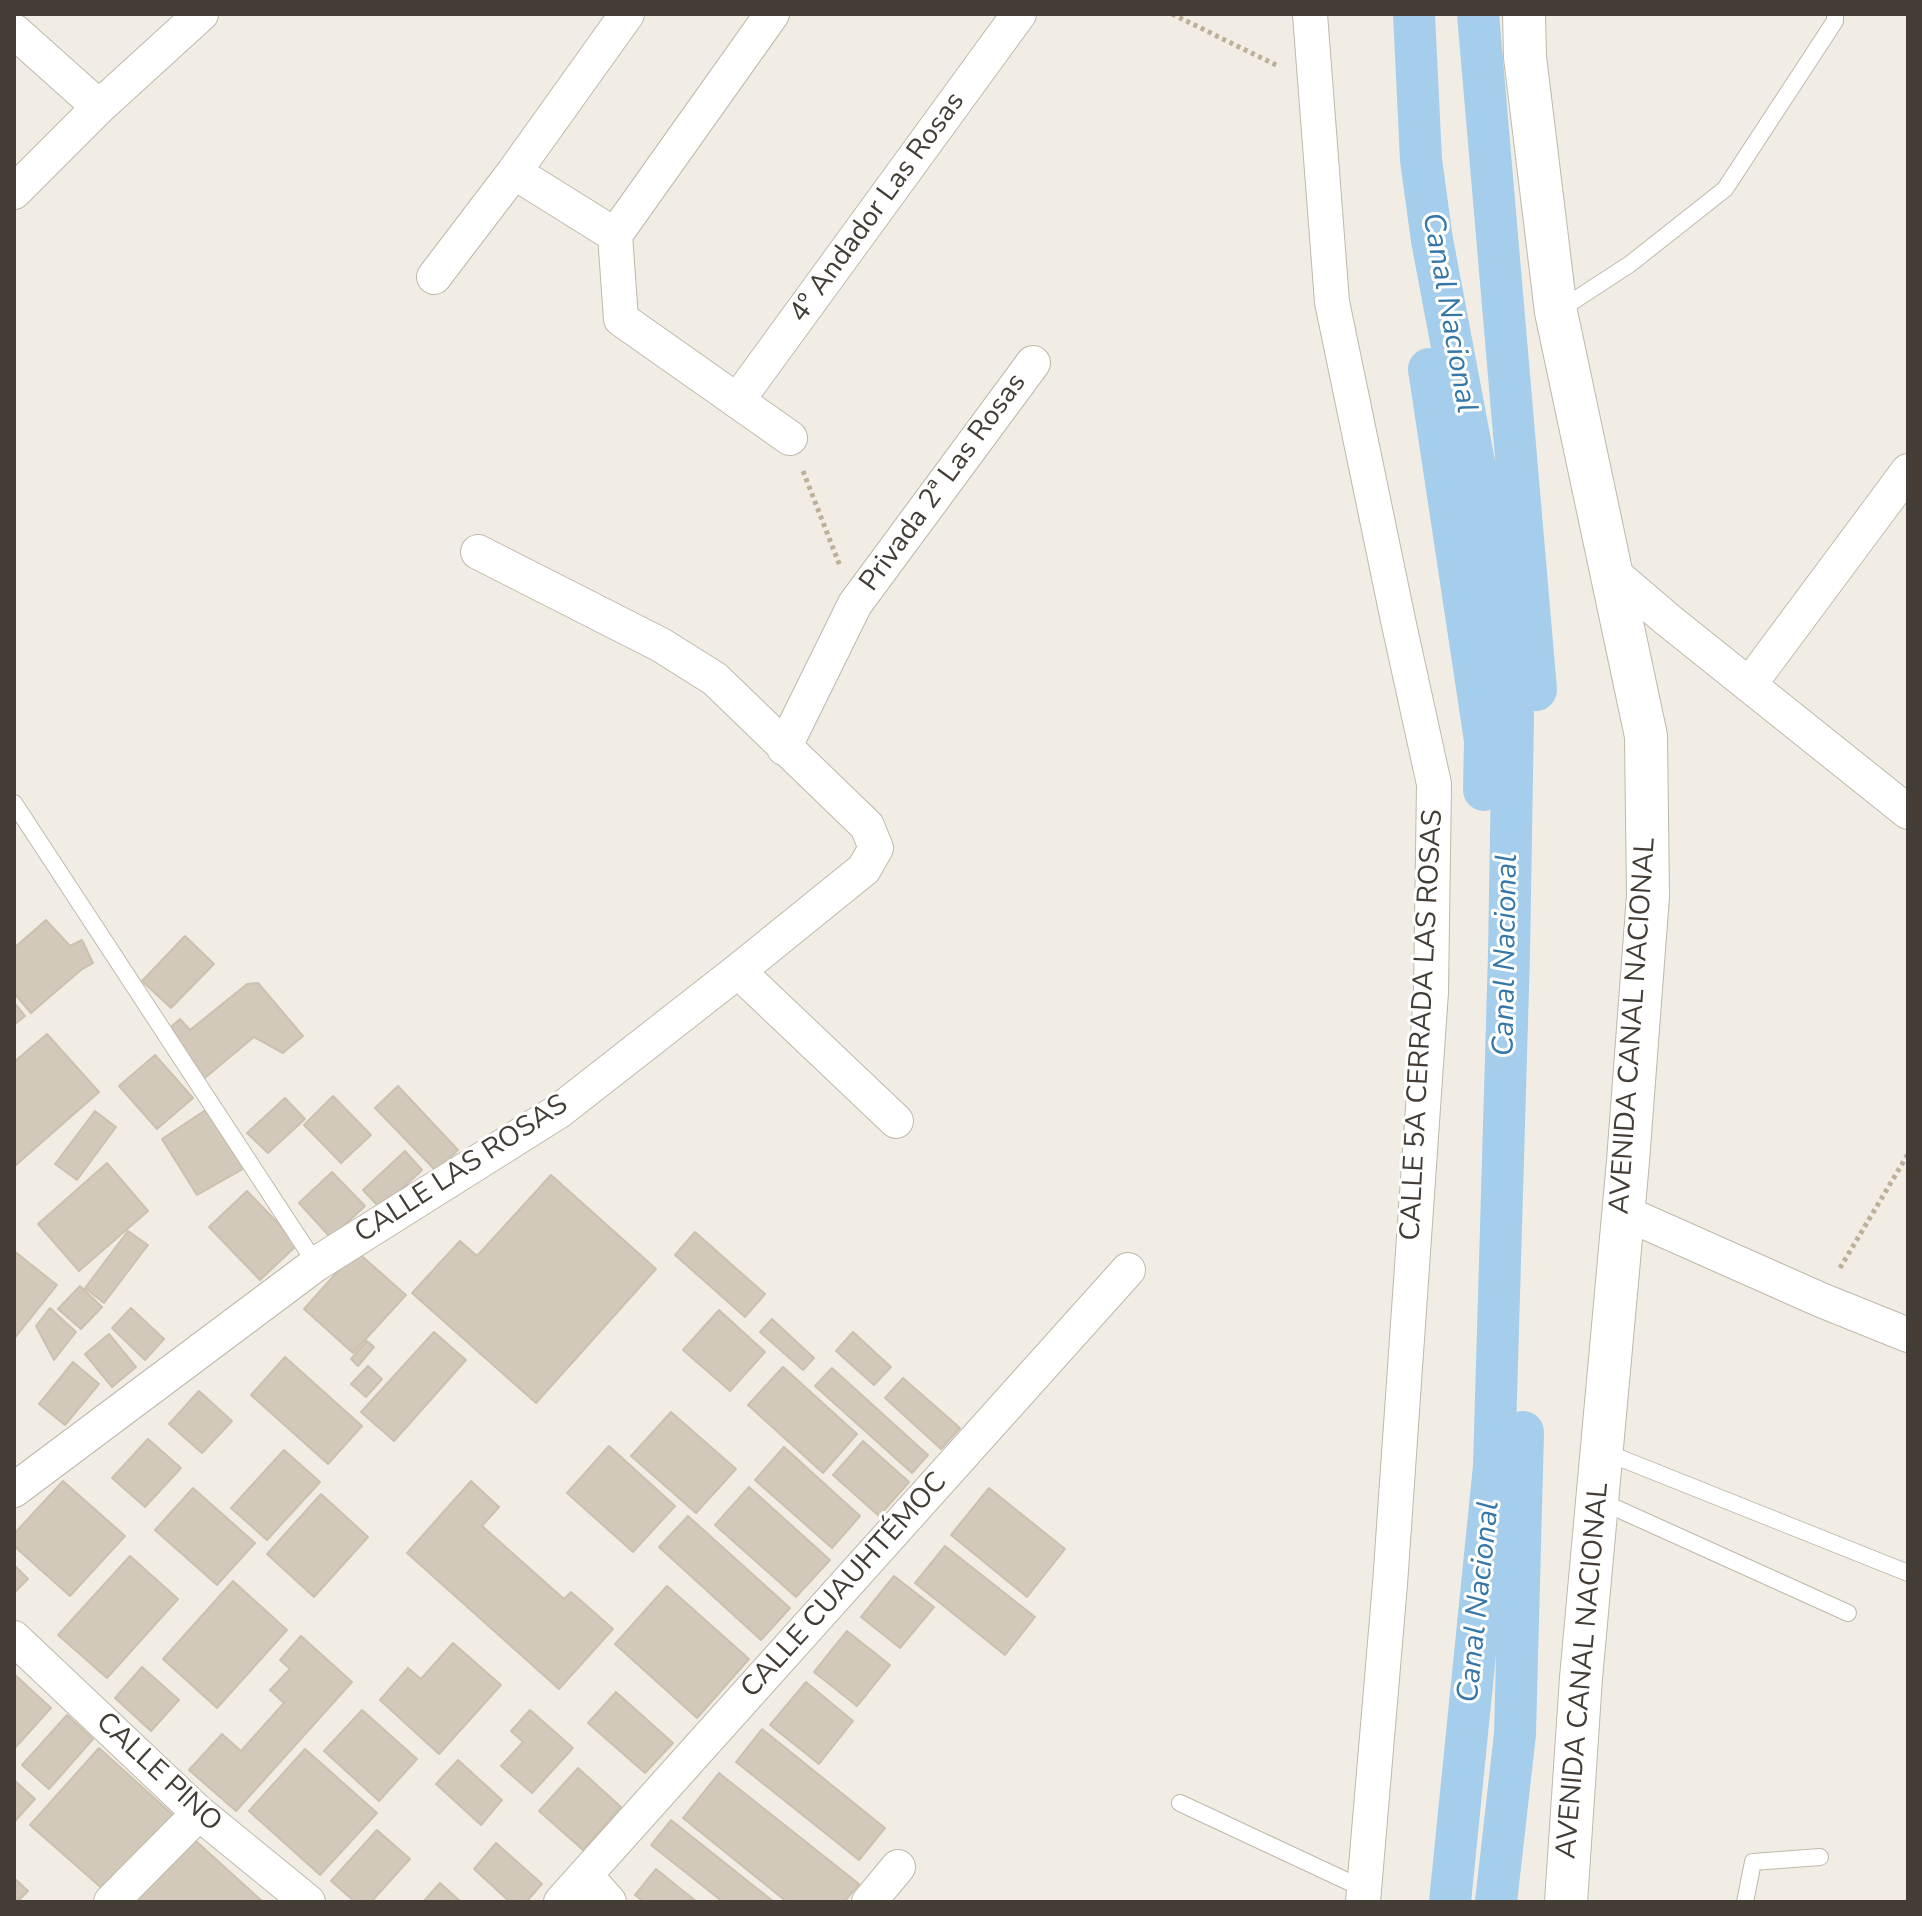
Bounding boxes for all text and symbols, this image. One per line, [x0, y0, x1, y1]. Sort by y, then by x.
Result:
street label: 4º Andador Las Rosas [783, 86, 973, 330]
water label: Canal Nacional [1413, 210, 1483, 416]
street label: Privada 2ª Las Rosas [854, 368, 1034, 598]
street label: CALLE 5A CERRADA LAS ROSAS [1395, 808, 1451, 1242]
street label: AVENIDA CANAL NACIONAL [1604, 837, 1664, 1215]
water label: Canal Nacional [1487, 853, 1527, 1057]
street label: CALLE LAS ROSAS [349, 1089, 575, 1251]
street label: CALLE CUAUHTÉMOC [735, 1467, 955, 1705]
street label: AVENIDA CANAL NACIONAL [1551, 1482, 1617, 1860]
water label: Canal Nacional [1452, 1499, 1508, 1705]
street label: CALLE PINO [88, 1706, 228, 1840]

